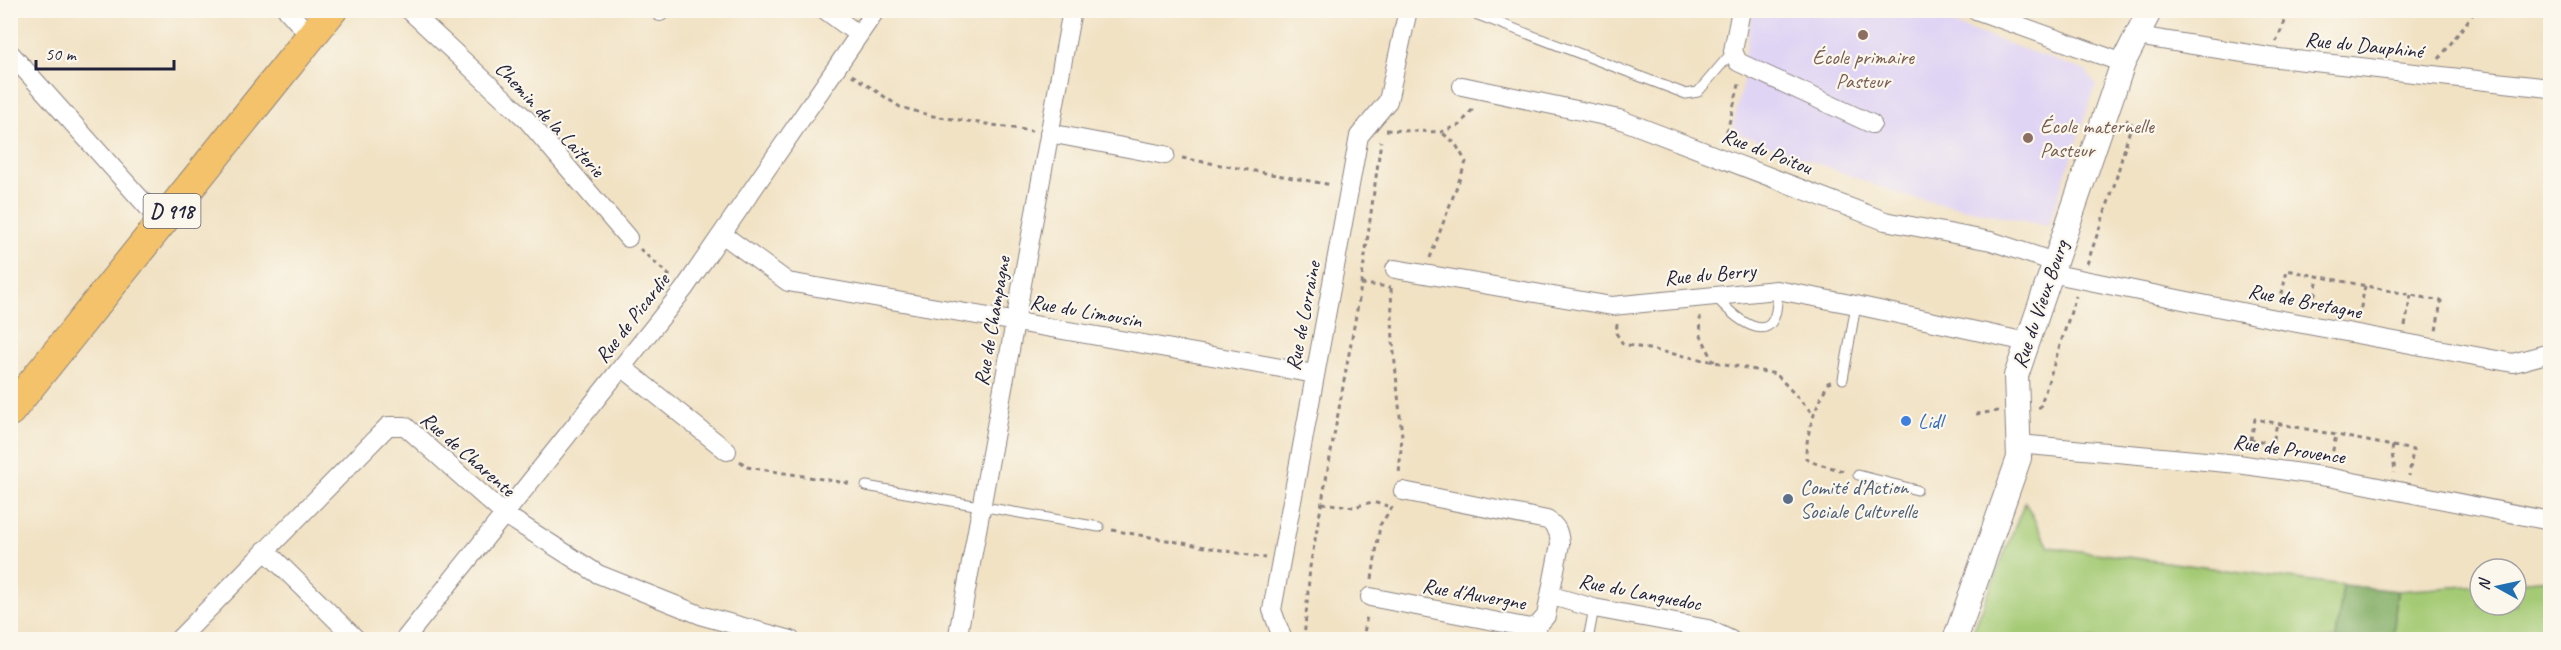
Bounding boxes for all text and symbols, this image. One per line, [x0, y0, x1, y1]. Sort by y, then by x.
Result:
street label: Rue du Dauphiné [2304, 26, 2427, 64]
marker: École primaire Pasteur [1856, 28, 1870, 42]
scale bar [36, 33, 174, 71]
text: 50 m [45, 43, 78, 65]
place label: École primaire Pasteur [1812, 44, 1915, 94]
street label: Chemin de la Laiterie [490, 56, 611, 183]
place label: École maternelle Pasteur [2040, 113, 2155, 163]
street label: Rue du Poitou [1718, 122, 1817, 180]
marker: École maternelle Pasteur [2021, 131, 2035, 145]
road number: D 918 [144, 194, 201, 228]
street label: Rue du Vieux Bourg [2006, 235, 2075, 371]
street label: Rue de Champagne [968, 253, 1016, 388]
street label: Rue de Lorraine [1280, 257, 1327, 373]
street label: Rue du Berry [1663, 257, 1759, 291]
street label: Rue de Picardie [589, 266, 676, 368]
street label: Rue de Bretagne [2246, 277, 2365, 325]
street label: Rue du Limousin [1028, 288, 1144, 334]
street label: Rue de Charente [415, 406, 521, 503]
place label: Lidl [1918, 408, 1946, 434]
marker: Lidl [1899, 414, 1913, 428]
street label: Rue de Provence [2231, 428, 2348, 470]
place label: Comité d’Action Sociale Culturelle [1800, 474, 1918, 524]
marker: Comité d’Action Sociale Culturelle [1781, 492, 1795, 506]
north arrow [2468, 557, 2528, 617]
street label: Rue du Languedoc [1577, 567, 1705, 617]
street label: Rue d'Auvergne [1420, 572, 1529, 616]
text: N [2474, 576, 2495, 591]

